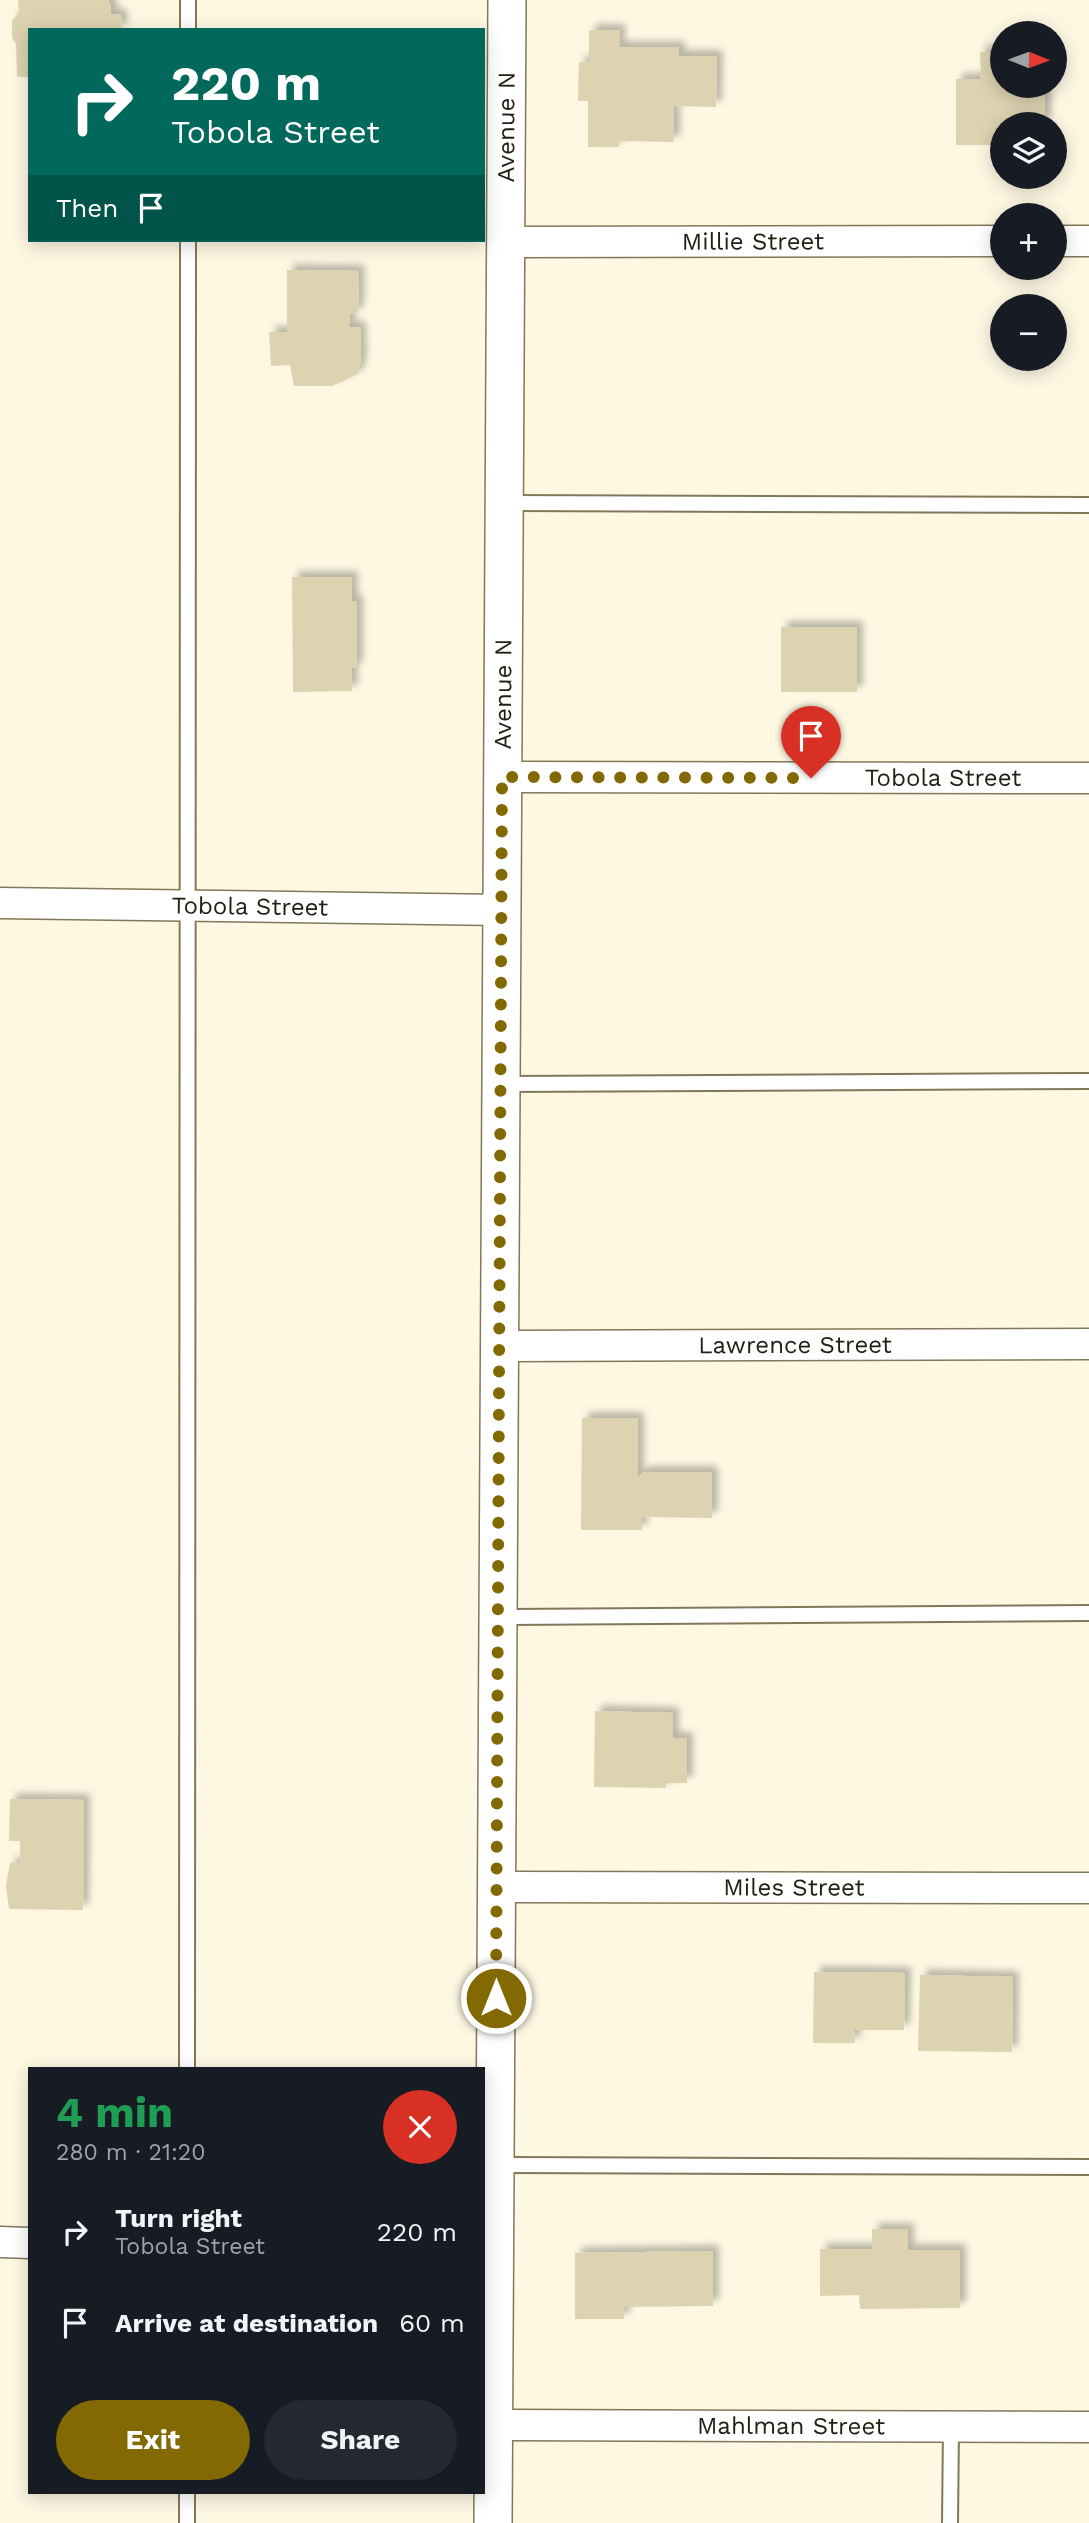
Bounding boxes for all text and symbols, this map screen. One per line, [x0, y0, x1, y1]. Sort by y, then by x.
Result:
north arrow [990, 21, 1068, 98]
map controls [990, 21, 1067, 371]
text: 220 m [171, 54, 321, 112]
icon: right [56, 56, 147, 147]
street label: Avenue N [492, 72, 521, 182]
button: layers [990, 112, 1067, 189]
text: Tobola Street [171, 113, 380, 151]
icon: arrive [132, 189, 170, 227]
text: Then [56, 193, 118, 223]
button: + [990, 203, 1067, 280]
street label: Millie Street [682, 227, 824, 256]
button: − [990, 294, 1067, 371]
street label: Avenue N [489, 639, 517, 749]
pin [781, 706, 841, 778]
icon: arrive [792, 717, 830, 755]
street label: Tobola Street [865, 764, 1021, 792]
street label: Tobola Street [171, 891, 328, 922]
street label: Lawrence Street [698, 1331, 892, 1359]
street label: Miles Street [723, 1873, 865, 1902]
position arrow [459, 1961, 533, 2035]
text: 4 min [56, 2088, 173, 2137]
button: close [383, 2090, 457, 2164]
text: 280 m · 21:20 [56, 2139, 205, 2166]
text: Turn right [115, 2203, 242, 2233]
icon: right [56, 2213, 94, 2251]
text: 220 m [377, 2217, 457, 2247]
text: Tobola Street [115, 2233, 265, 2260]
icon: arrive [56, 2304, 94, 2342]
text: Arrive at destination [115, 2308, 378, 2338]
text: 60 m [399, 2308, 465, 2338]
button: Exit [56, 2400, 250, 2480]
button: Share [264, 2400, 457, 2480]
street label: Mahlman Street [697, 2412, 885, 2440]

